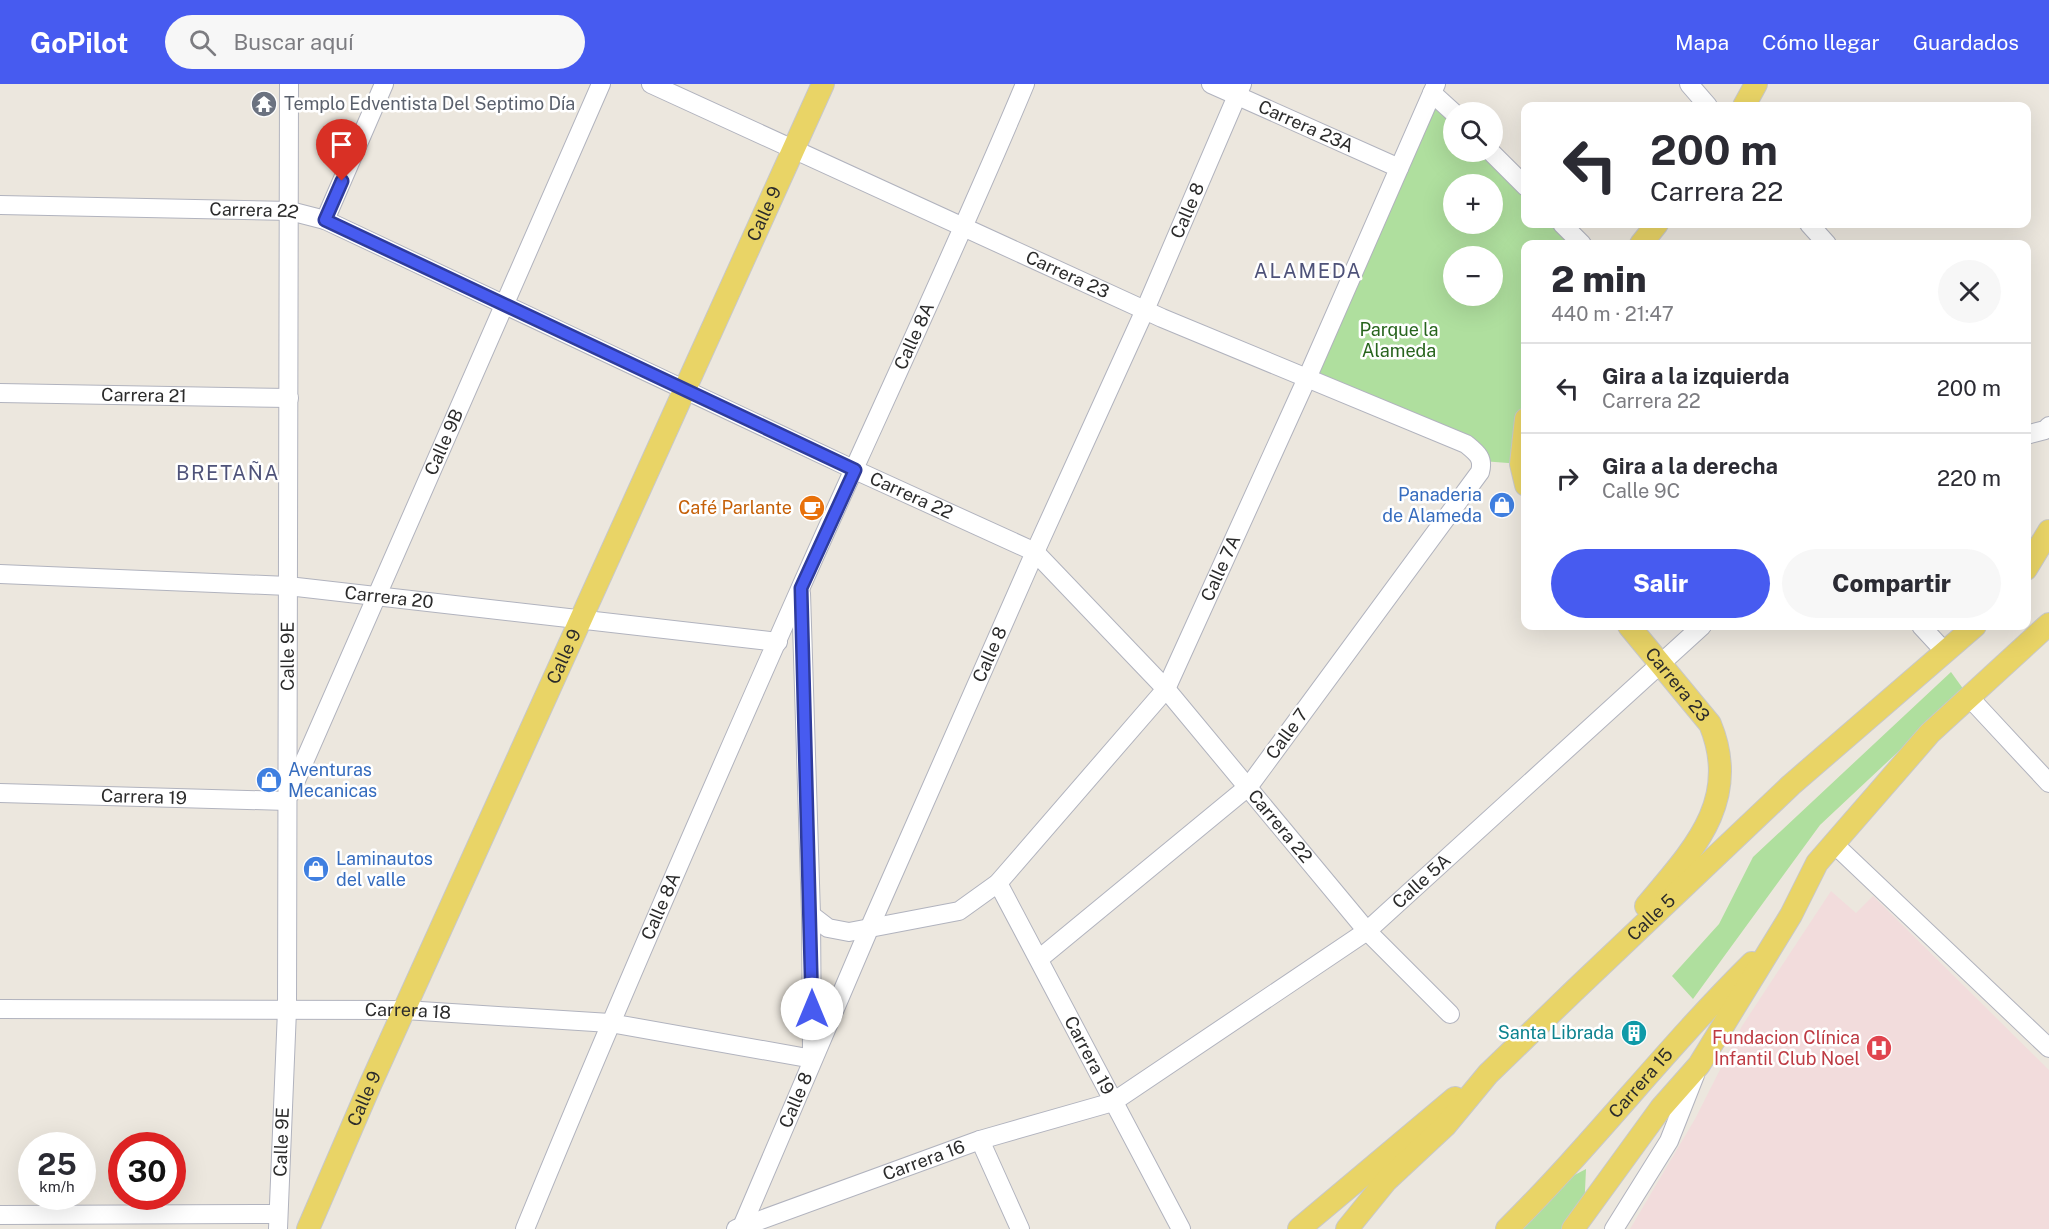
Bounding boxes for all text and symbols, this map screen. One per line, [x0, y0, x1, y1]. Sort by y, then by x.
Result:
search box [165, 15, 585, 69]
text: GoPilot [30, 26, 129, 59]
icon: search [186, 26, 219, 59]
text: Buscar aquí [234, 29, 354, 55]
text: Mapa [1675, 30, 1729, 55]
text: Cómo llegar [1762, 30, 1880, 55]
text: Guardados [1913, 30, 2019, 55]
temple icon: Templo Edventista Del Septimo Día [249, 89, 279, 119]
place label: Templo Edventista Del Septimo Día [284, 93, 575, 114]
street label: Carrera 23A [1255, 96, 1357, 157]
map controls [1443, 102, 1503, 306]
button: search [1443, 102, 1503, 162]
pin [316, 119, 367, 181]
text: 200 m [1650, 125, 1778, 174]
icon: left [1551, 126, 1629, 204]
icon: arrive [325, 128, 358, 161]
button: + [1443, 174, 1503, 234]
text: Carrera 22 [1650, 175, 1783, 207]
street label: Calle 8 [1166, 179, 1208, 242]
street label: Calle 9 [742, 183, 785, 244]
street label: Carrera 22 [209, 198, 301, 223]
street label: Carrera 23 [1023, 246, 1113, 302]
button: − [1443, 246, 1503, 306]
text: 2 min [1551, 258, 1647, 300]
district label: ALAMEDA [1254, 259, 1362, 283]
button: close [1938, 260, 2001, 323]
street label: Calle 8A [890, 299, 938, 373]
text: 440 m · 21:47 [1551, 302, 1674, 326]
park label: Parque la Alameda [1359, 319, 1439, 361]
text: Gira a la izquierda [1602, 363, 1789, 389]
icon: left [1551, 372, 1584, 405]
text: 200 m [1937, 375, 2001, 401]
street label: Carrera 21 [101, 384, 187, 406]
text: Carrera 22 [1602, 389, 1701, 413]
street label: Calle 9B [420, 406, 467, 478]
text: Gira a la derecha [1602, 453, 1778, 479]
district label: BRETAÑA [176, 460, 280, 485]
icon: right [1551, 462, 1584, 495]
text: 220 m [1937, 465, 2001, 491]
street label: Carrera 22 [867, 467, 956, 523]
text: Calle 9C [1602, 479, 1680, 503]
place label: Panaderia de Alameda [1382, 484, 1482, 526]
shop icon: Panaderia de Alameda [1487, 490, 1517, 520]
cafe icon: Café Parlante [797, 493, 827, 523]
place label: Café Parlante [678, 497, 792, 518]
street label: Calle 7A [1196, 531, 1245, 604]
button: Salir [1551, 549, 1770, 618]
button: Compartir [1782, 549, 2001, 618]
street label: Carrera 20 [344, 582, 435, 613]
street label: Calle 9E [277, 621, 298, 691]
street label: Calle 8 [968, 623, 1011, 685]
street label: Calle 9 [542, 626, 585, 687]
street label: Carrera 23 [1641, 643, 1714, 725]
street label: Calle 7 [1261, 704, 1312, 763]
place label: Aventuras Mecanicas [288, 759, 377, 801]
shop icon: Aventuras Mecanicas [254, 765, 284, 795]
street label: Carrera 19 [101, 785, 187, 808]
street label: Carrera 22 [1244, 785, 1317, 867]
place label: Laminautos del valle [336, 848, 433, 890]
street label: Calle 5A [1388, 849, 1455, 913]
shop icon: Laminautos del valle [301, 854, 331, 884]
street label: Calle 8A [637, 869, 684, 943]
street label: Calle 5 [1622, 890, 1679, 945]
position arrow [780, 977, 844, 1041]
street label: Carrera 18 [365, 999, 452, 1023]
street label: Carrera 19 [1060, 1012, 1119, 1098]
building icon: Santa Librada [1619, 1018, 1649, 1048]
place label: Santa Librada [1498, 1022, 1614, 1043]
place label: Fundacion Clínica Infantil Club Noel [1712, 1027, 1860, 1069]
hospital icon: Fundacion Clínica Infantil Club Noel [1864, 1033, 1894, 1063]
street label: Carrera 15 [1604, 1043, 1677, 1122]
street label: Calle 9 [343, 1067, 385, 1129]
street label: Calle 8 [774, 1069, 817, 1131]
street label: Calle 9E [269, 1107, 293, 1177]
speed limit sign: 30 [108, 1132, 186, 1210]
street label: Carrera 16 [880, 1135, 968, 1185]
text: 25 [37, 1146, 77, 1182]
text: km/h [39, 1178, 75, 1195]

